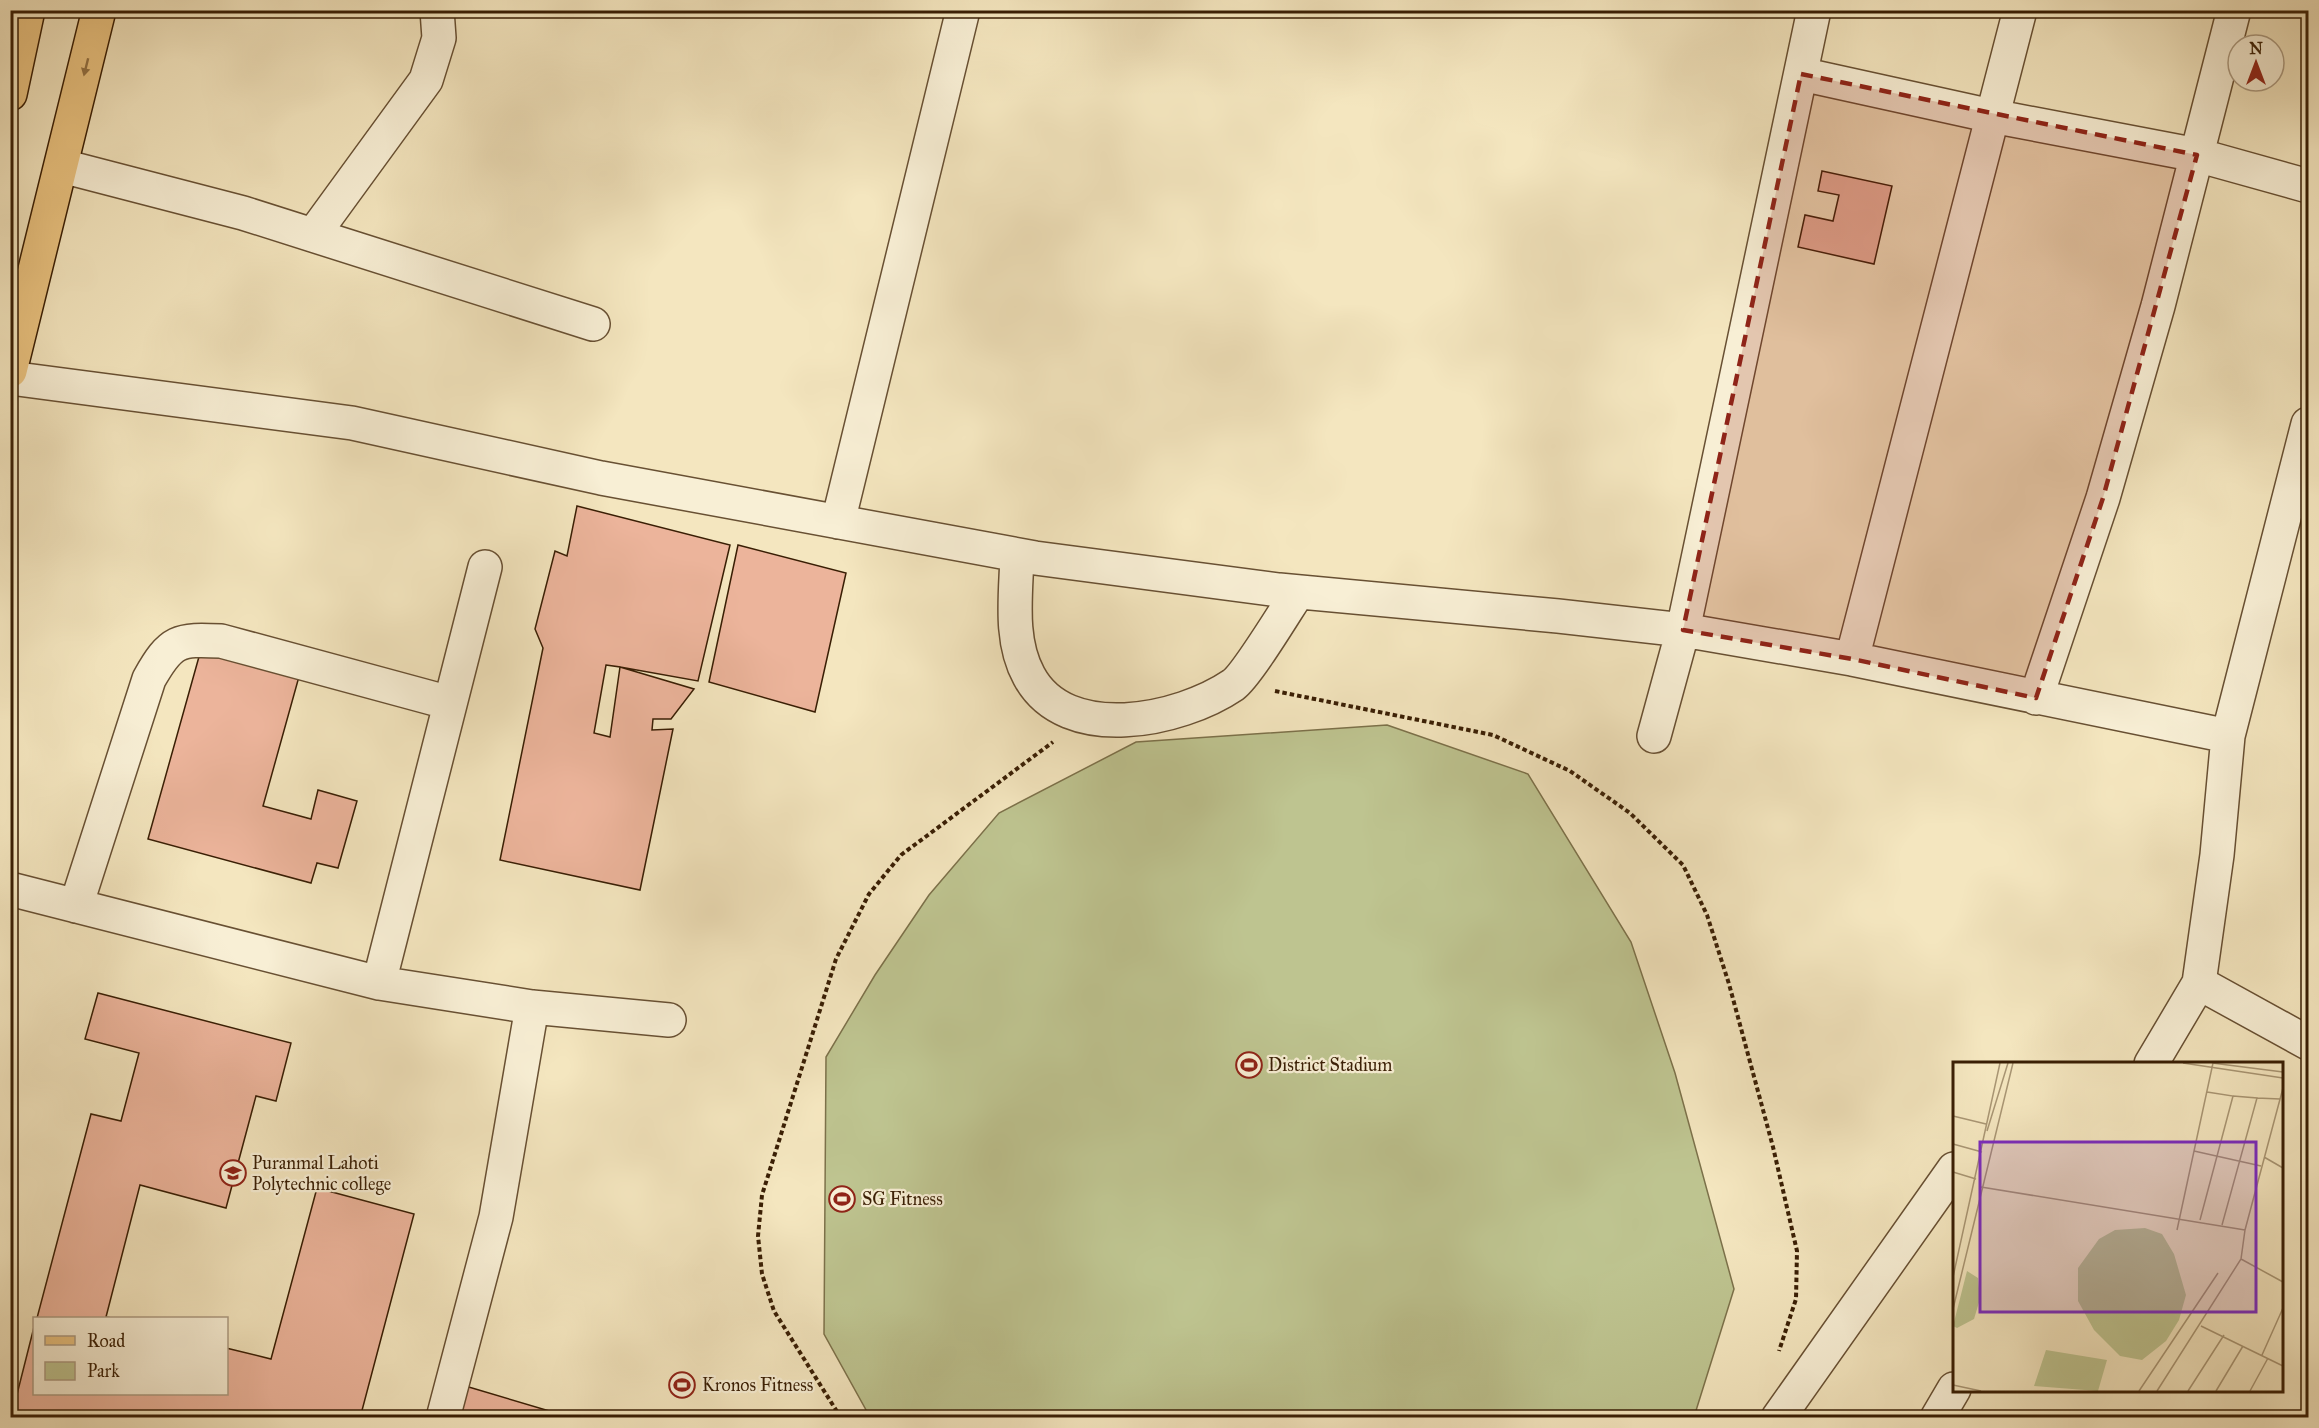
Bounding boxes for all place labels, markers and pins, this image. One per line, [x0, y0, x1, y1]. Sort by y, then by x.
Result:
sports icon: District Stadium [1234, 1050, 1264, 1080]
place label: District Stadium [1268, 1054, 1392, 1076]
place label: Puranmal Lahoti Polytechnic college [252, 1152, 391, 1196]
school or university icon: Puranmal Lahoti Polytechnic college [218, 1158, 248, 1188]
sports icon: SG Fitness [827, 1184, 857, 1214]
place label: SG Fitness [862, 1188, 943, 1210]
sports icon: Kronos Fitness [667, 1370, 697, 1400]
place label: Kronos Fitness [702, 1374, 813, 1396]

